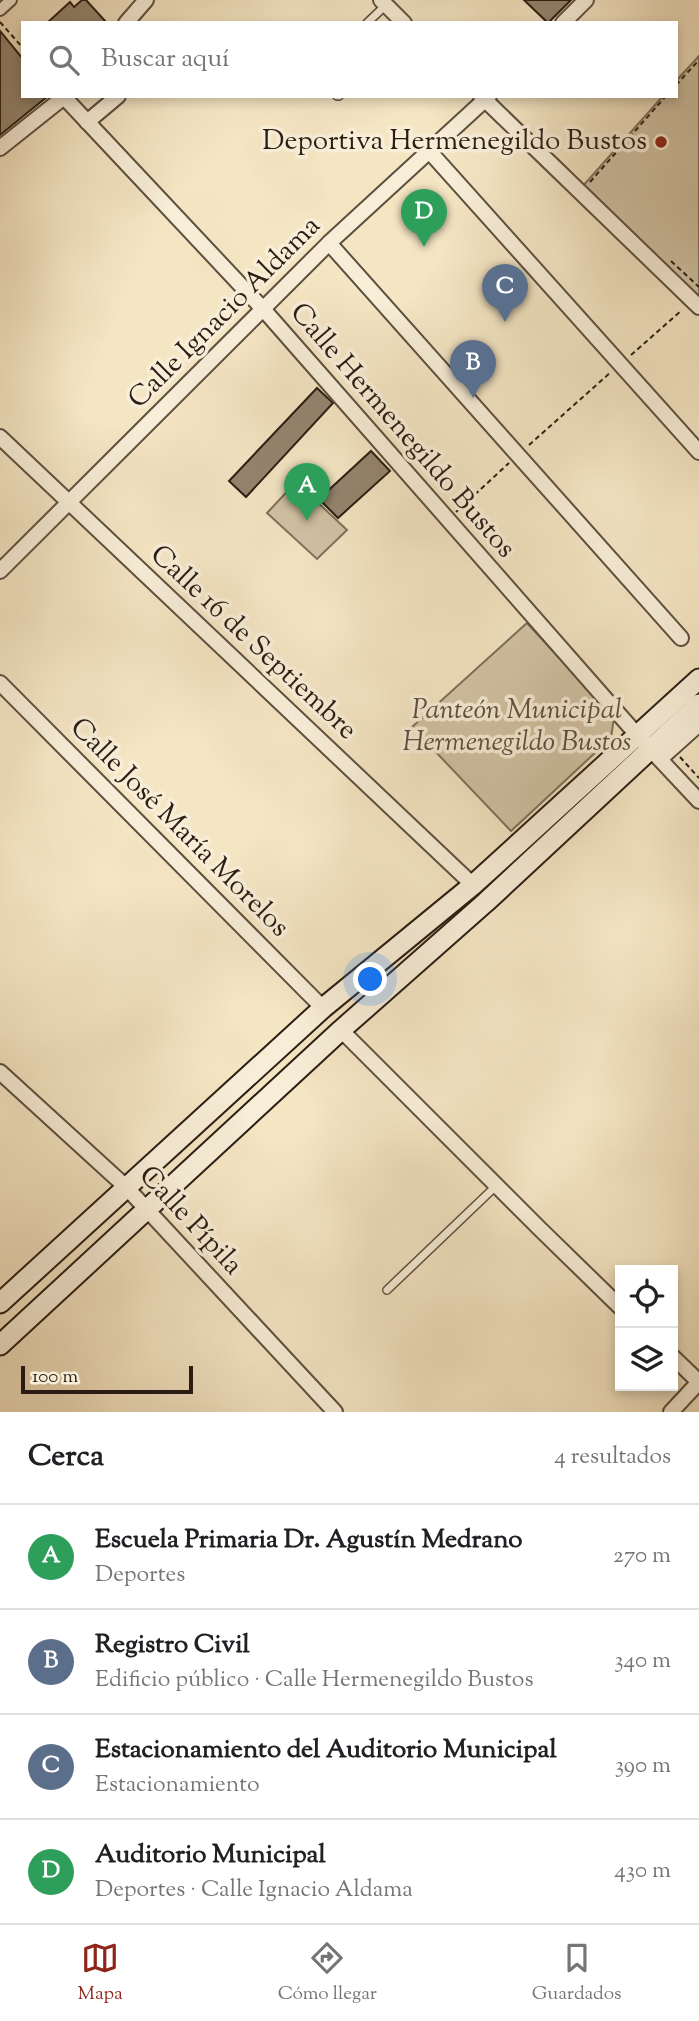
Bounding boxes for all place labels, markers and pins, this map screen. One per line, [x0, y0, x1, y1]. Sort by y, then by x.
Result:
place label: Deportiva Hermenegildo Bustos [262, 122, 647, 162]
marker: Deportiva Hermenegildo Bustos [653, 134, 669, 150]
pin: D [401, 189, 447, 247]
pin: C [482, 264, 528, 322]
pin: B [450, 340, 496, 398]
pin: A [284, 463, 330, 521]

